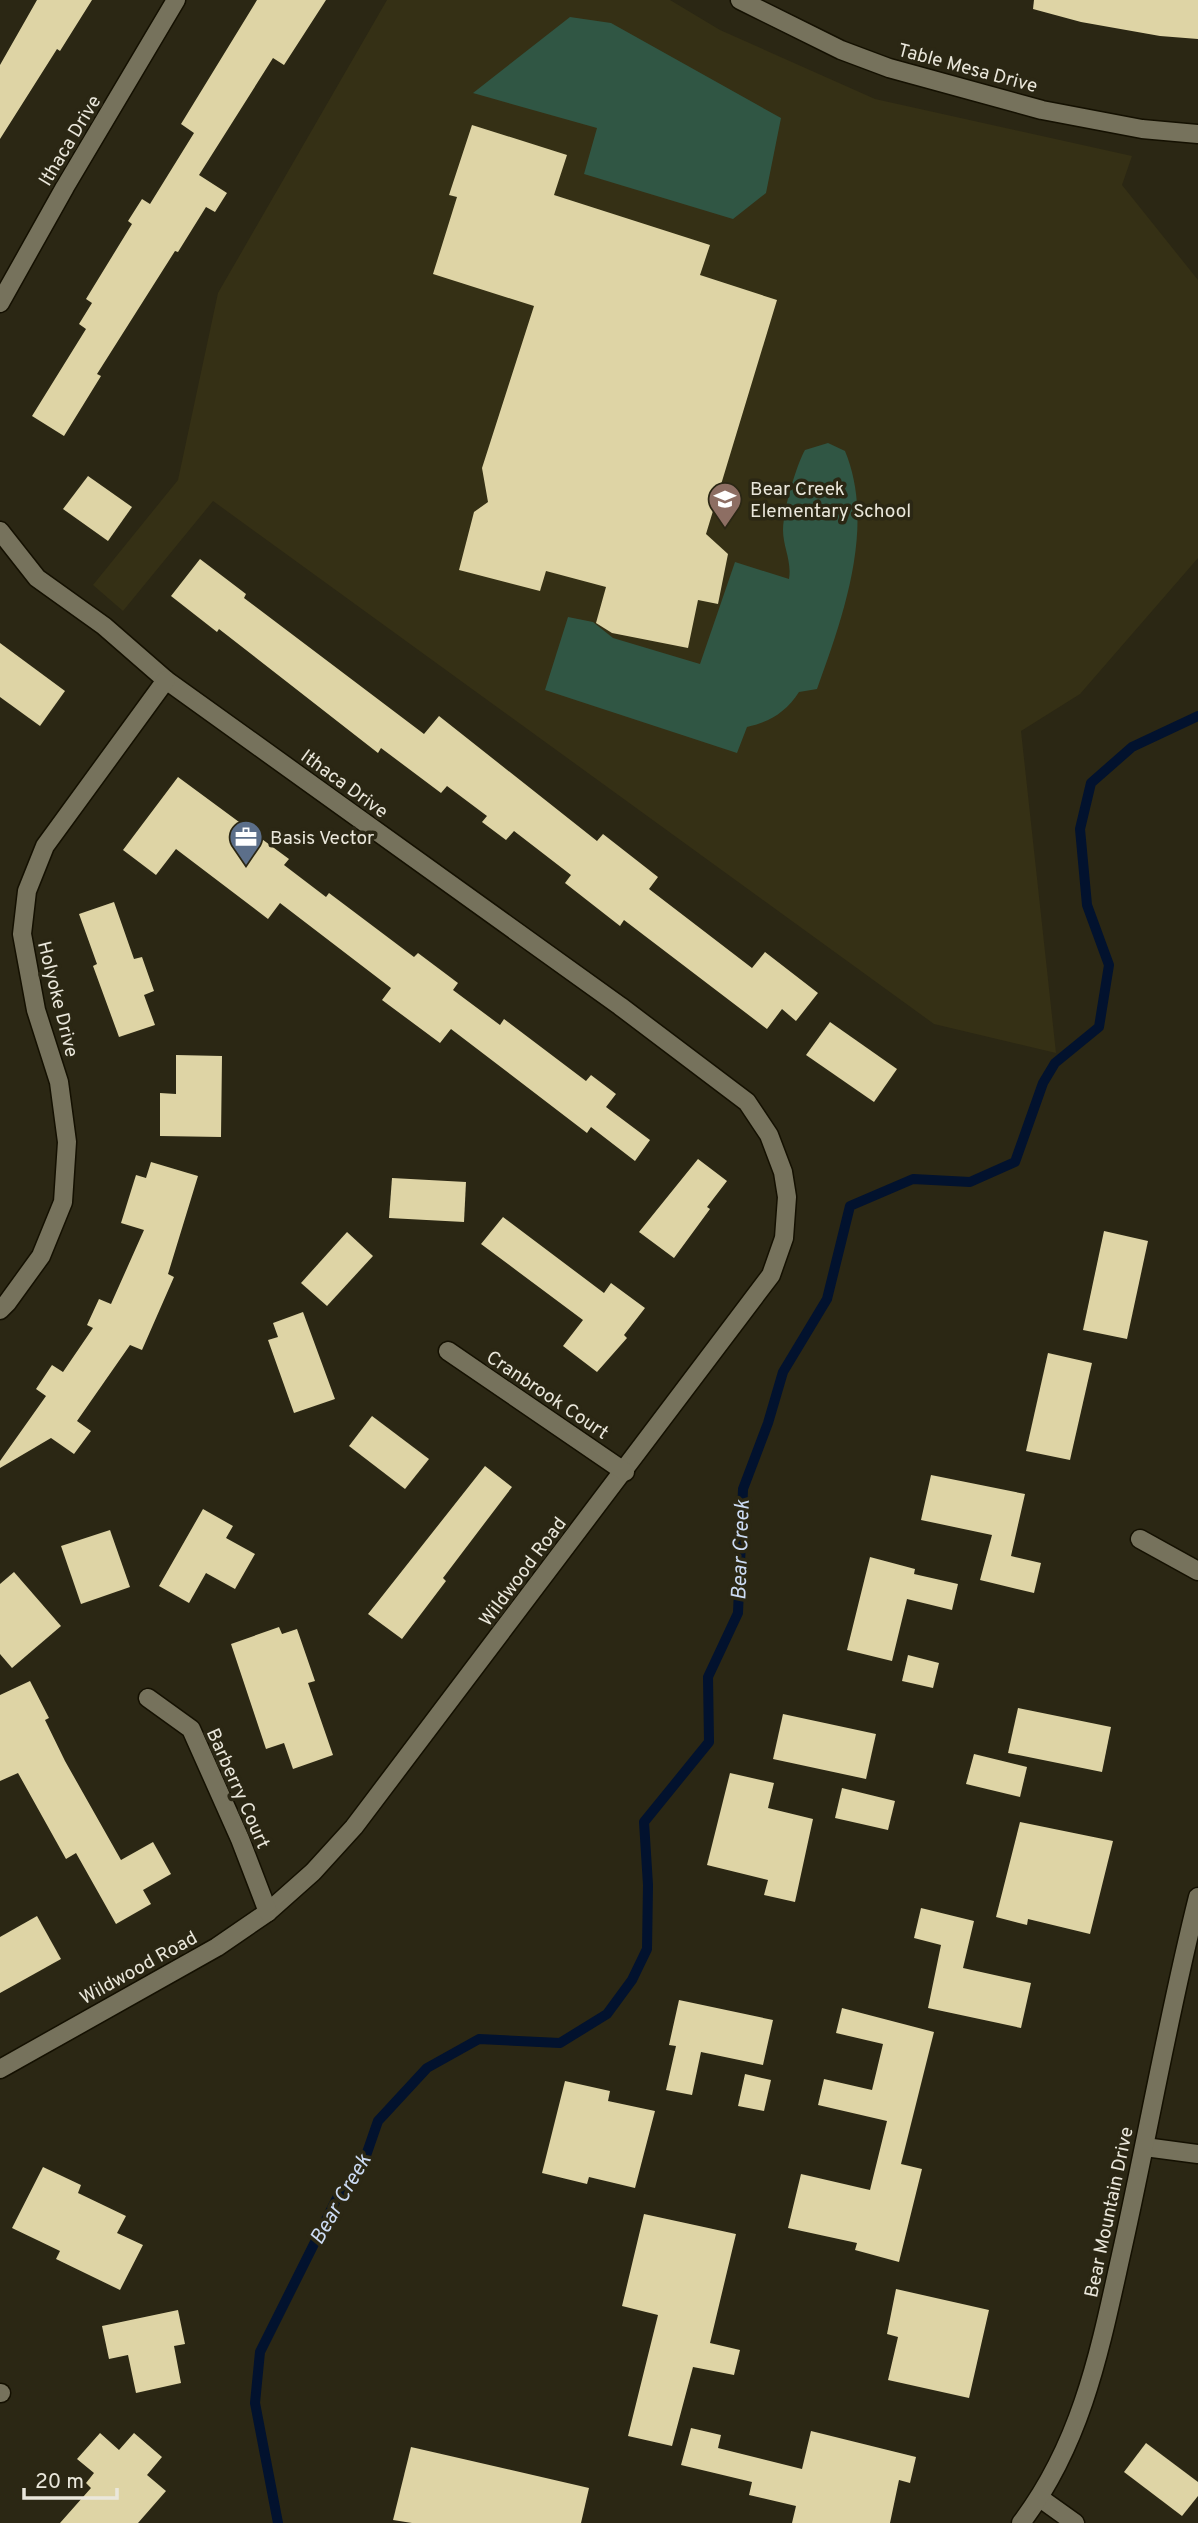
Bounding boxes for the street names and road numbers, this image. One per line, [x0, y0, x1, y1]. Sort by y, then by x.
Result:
street label: Table Mesa Drive [895, 39, 1040, 99]
street label: Ithaca Drive [34, 91, 107, 191]
street label: Ithaca Drive [295, 745, 392, 824]
street label: Holyoke Drive [31, 939, 83, 1060]
street label: Cranbrook Court [481, 1346, 613, 1445]
street label: Wildwood Road [475, 1513, 573, 1632]
street label: Barberry Court [200, 1725, 274, 1853]
street label: Wildwood Road [76, 1927, 202, 2011]
street label: Bear Mountain Drive [1080, 2125, 1140, 2300]

